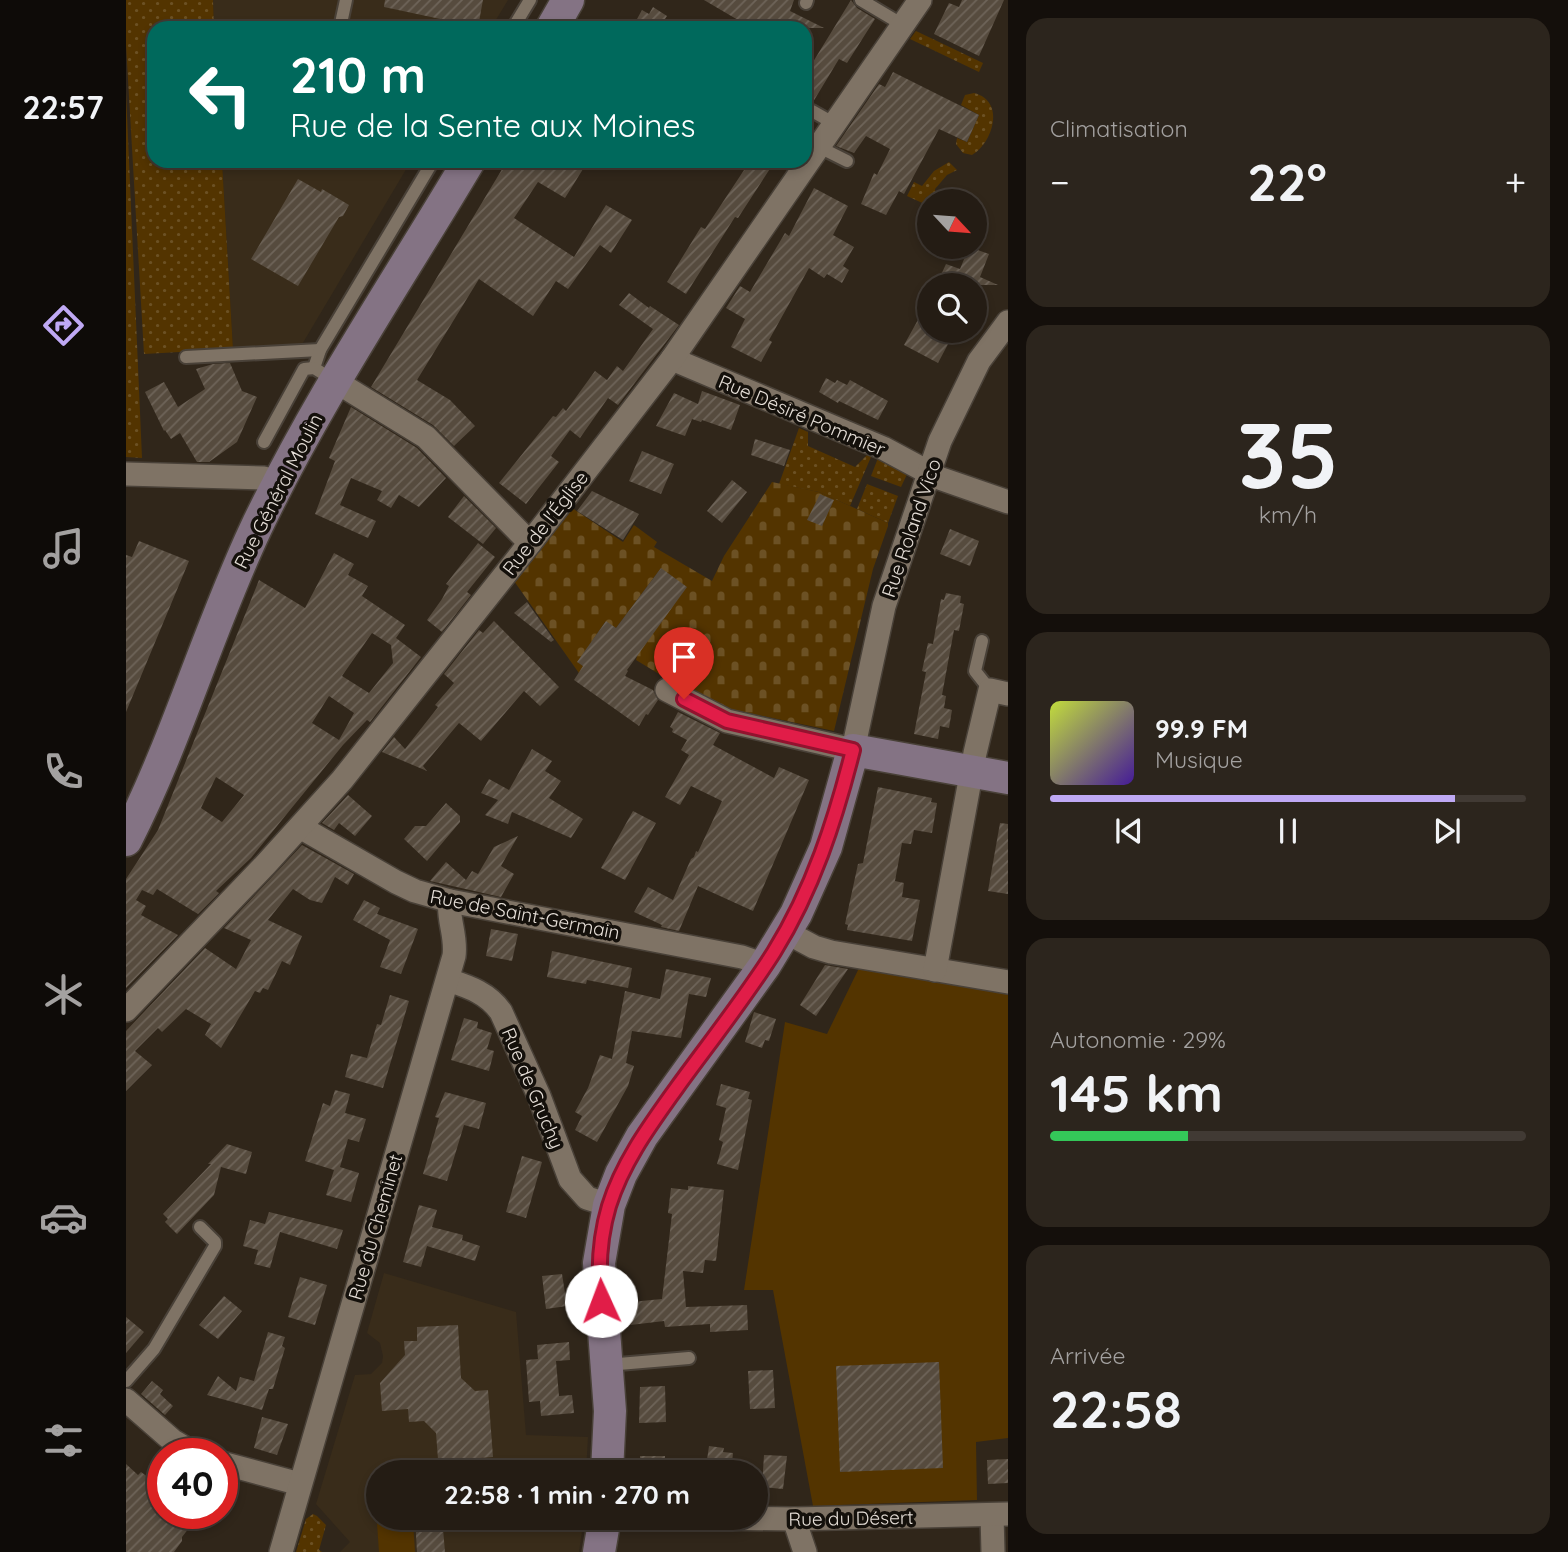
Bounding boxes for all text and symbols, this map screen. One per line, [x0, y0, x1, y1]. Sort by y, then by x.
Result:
text: 210 m [290, 44, 426, 105]
icon: left [175, 49, 266, 140]
text: 22:57 [22, 87, 104, 127]
text: Rue de la Sente aux Moines [290, 105, 696, 145]
text: Climatisation [1050, 114, 1188, 143]
text: 22° [1247, 149, 1327, 214]
text: − [1050, 158, 1070, 206]
text: + [1505, 158, 1526, 206]
north arrow [917, 189, 987, 259]
map controls [917, 189, 987, 343]
button: search [917, 273, 987, 343]
icon: directions [39, 301, 88, 350]
street label: Rue Désiré Pommier [715, 369, 890, 461]
text: 35 [1237, 397, 1339, 511]
street label: Rue Général Moulin [229, 410, 327, 572]
street label: Rue Roland Vico [876, 456, 946, 600]
street label: Rue de l'Église [497, 466, 593, 580]
text: km/h [1259, 500, 1317, 529]
icon: music [39, 524, 88, 573]
pin [654, 627, 714, 699]
icon: arrive [665, 638, 703, 676]
text: 99.9 FM [1155, 712, 1248, 745]
text: Musique [1155, 745, 1243, 774]
icon: phone [39, 747, 88, 796]
icon: previous [1110, 812, 1148, 850]
icon: pause [1269, 812, 1307, 850]
icon: next [1428, 812, 1466, 850]
street label: Rue de Saint-Germain [428, 884, 622, 944]
icon: climate [39, 970, 88, 1019]
street label: Rue de Gruchy [497, 1024, 569, 1152]
text: Autonomie · 29% [1050, 1025, 1226, 1054]
text: 145 km [1050, 1060, 1223, 1125]
street label: Rue du Cheminet [343, 1151, 407, 1303]
icon: car [39, 1193, 88, 1242]
position arrow [564, 1264, 638, 1338]
text: Arrivée [1050, 1341, 1126, 1370]
text: 22:58 [1050, 1376, 1182, 1441]
icon: filters [39, 1416, 88, 1465]
speed limit sign: 40 [147, 1438, 238, 1529]
text: 22:58 · 1 min · 270 m [444, 1478, 690, 1511]
street label: Rue du Désert [788, 1505, 914, 1531]

